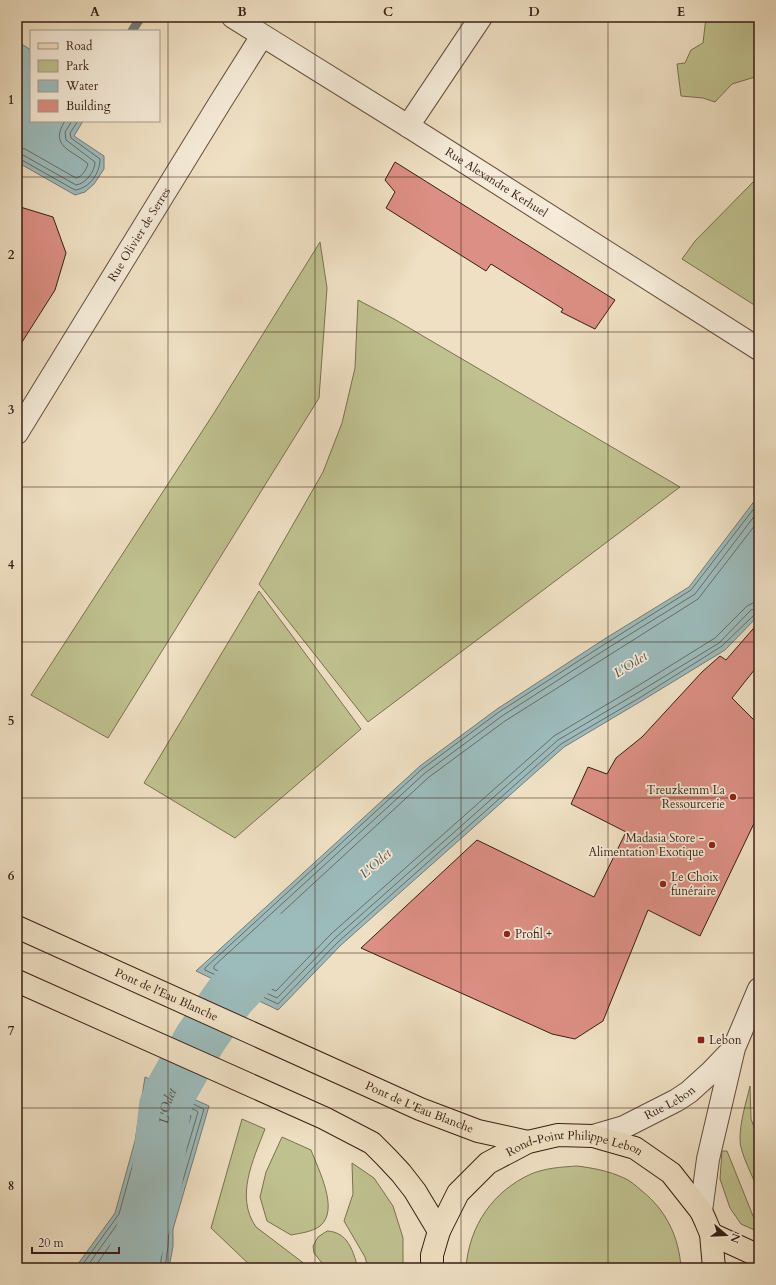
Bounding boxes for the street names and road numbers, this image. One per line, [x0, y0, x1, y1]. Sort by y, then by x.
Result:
street label: Rue Alexandre Kerhuel [442, 144, 551, 221]
street label: Rue Olivier de Serres [104, 184, 174, 285]
street label: Pont de l'Eau Blanche [112, 964, 221, 1025]
street label: Pont de L'Eau Blanche [363, 1077, 476, 1137]
street label: Rue Lebon [641, 1082, 699, 1123]
street label: Rond-Point Philippe Lebon [503, 1149, 645, 1163]

